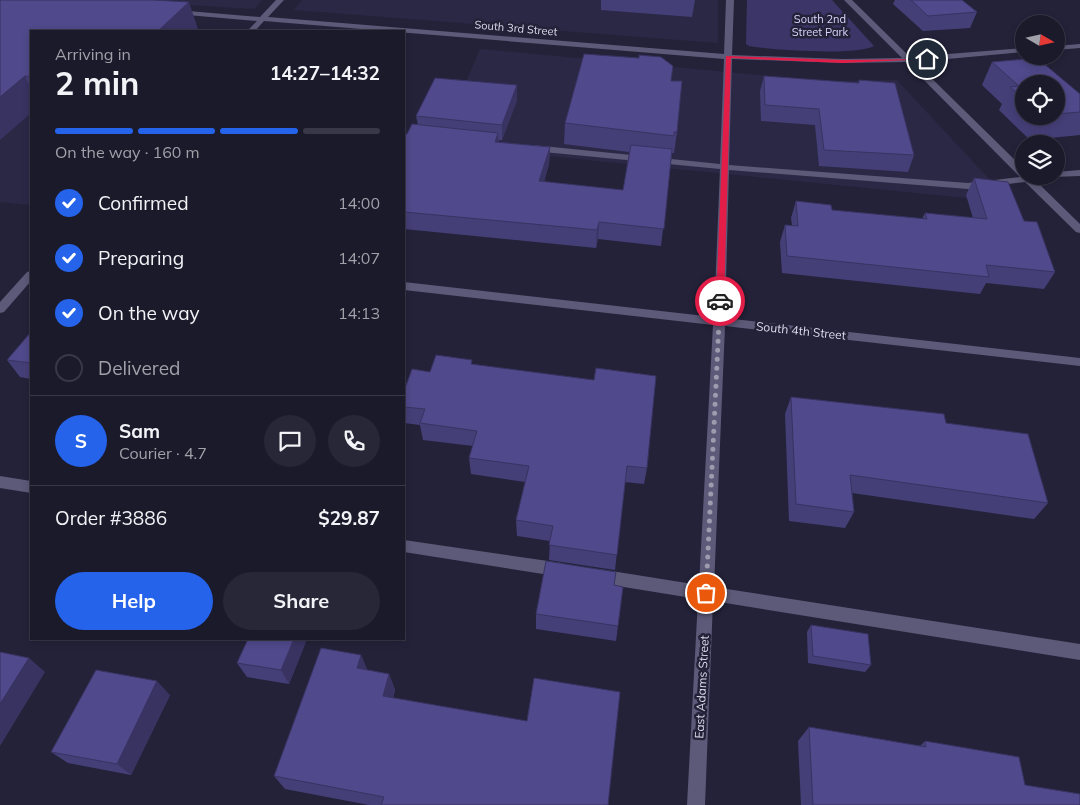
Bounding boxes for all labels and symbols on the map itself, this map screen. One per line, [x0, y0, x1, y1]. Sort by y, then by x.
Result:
park label: South 2nd Street Park [792, 12, 849, 39]
north arrow [1015, 15, 1065, 65]
street label: South 3rd Street [474, 17, 558, 39]
pin [906, 38, 948, 80]
courier [695, 276, 745, 326]
street label: South 4th Street [755, 318, 847, 343]
pin [685, 572, 727, 614]
street label: East Adams Street [691, 635, 712, 739]

